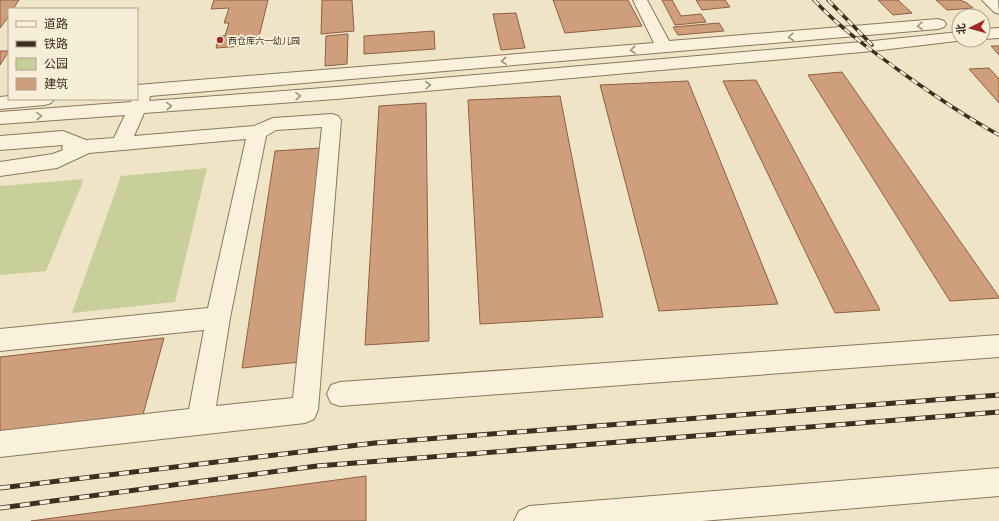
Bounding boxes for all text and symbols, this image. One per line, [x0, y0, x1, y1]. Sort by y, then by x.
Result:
legend [8, 8, 138, 100]
north arrow [951, 8, 991, 48]
text: 道路 [44, 14, 68, 32]
one-way arrow [917, 21, 923, 30]
text: 北 [952, 23, 969, 35]
one-way arrow [788, 32, 794, 41]
place label: 西仓库六一幼儿园 [228, 33, 300, 47]
text: 铁路 [44, 34, 68, 52]
marker: 西仓库六一幼儿园 [215, 35, 225, 45]
one-way arrow [630, 45, 636, 54]
text: 公园 [44, 54, 68, 72]
one-way arrow [501, 56, 507, 65]
text: 建筑 [44, 74, 68, 92]
one-way arrow [425, 81, 431, 90]
one-way arrow [295, 92, 301, 101]
one-way arrow [166, 101, 172, 110]
one-way arrow [36, 111, 42, 120]

